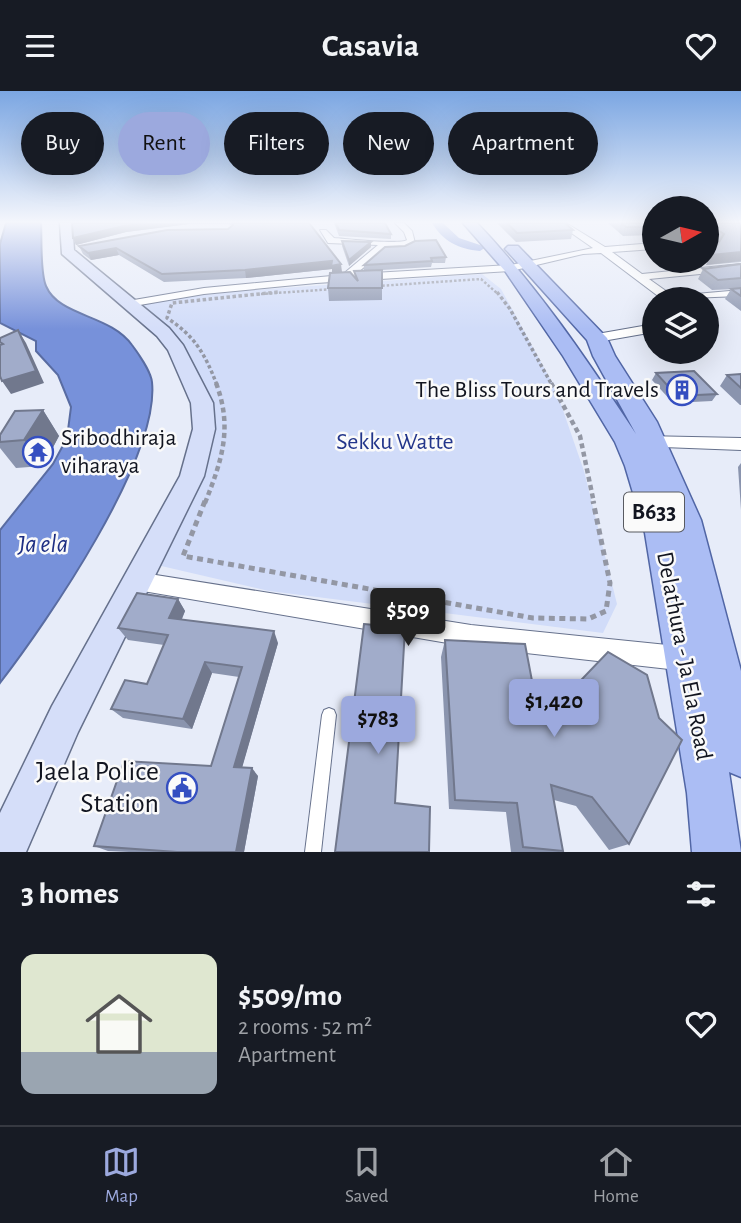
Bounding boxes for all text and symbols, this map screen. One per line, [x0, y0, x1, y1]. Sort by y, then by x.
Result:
icon: menu [21, 27, 59, 65]
icon: heart [682, 27, 720, 65]
text: Casavia [322, 30, 419, 62]
chip: Buy [21, 112, 104, 175]
chip: Rent [118, 112, 210, 175]
chip: Filters [224, 112, 329, 175]
chip: New [343, 112, 434, 175]
chip: Apartment [448, 112, 598, 175]
north arrow [642, 196, 719, 273]
map controls [642, 196, 719, 364]
button: layers [642, 287, 719, 364]
building icon: The Bliss Tours and Travels [665, 373, 699, 407]
place label: The Bliss Tours and Travels [415, 378, 659, 402]
place label: Sribodhiraja viharaya [61, 426, 177, 478]
park label: Sekku Watte [336, 430, 454, 454]
temple icon: Sribodhiraja viharaya [21, 435, 55, 469]
road number: B633 [624, 493, 684, 531]
water label: Ja ela [17, 531, 68, 557]
street label: Delathura - Ja Ela Road [652, 550, 716, 762]
pin: $509 [367, 589, 449, 648]
text: $509 [386, 599, 430, 622]
pin: $1,420 [497, 679, 611, 739]
text: $1,420 [525, 690, 583, 713]
pin: $783 [337, 697, 419, 756]
text: $783 [357, 707, 399, 730]
place label: Jaela Police Station [36, 758, 159, 818]
public building icon: Jaela Police Station [165, 771, 199, 805]
icon: filters [682, 875, 720, 913]
text: 3 homes [21, 879, 119, 909]
text: $509/mo [238, 981, 342, 1011]
icon: home [77, 982, 161, 1066]
icon: heart [682, 1005, 720, 1043]
text: 2 rooms · 52 m² [238, 1016, 372, 1039]
text: Apartment [238, 1044, 336, 1067]
tab: Map [102, 1143, 140, 1208]
tab: Saved [345, 1143, 388, 1208]
tab: Home [593, 1143, 639, 1208]

